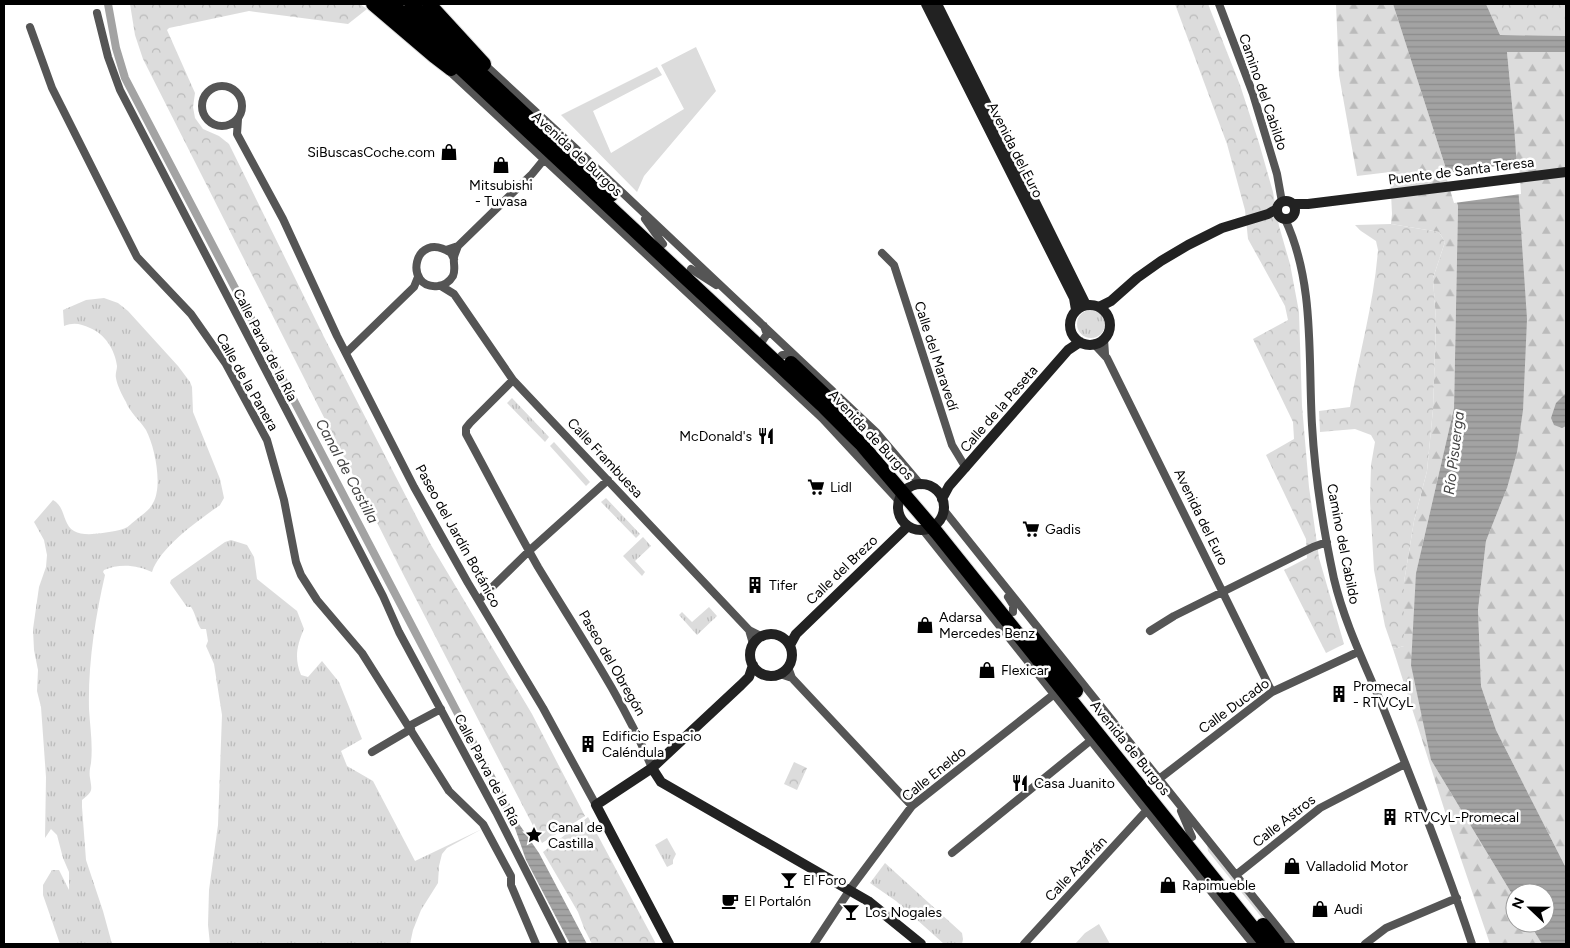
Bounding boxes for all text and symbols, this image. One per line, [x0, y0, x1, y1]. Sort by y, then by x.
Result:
street label: Camino del Cabildo [1235, 31, 1291, 153]
street label: Avenida del Euro [984, 99, 1046, 201]
street label: Avenida de Burgos [528, 108, 626, 200]
shop icon: SiBuscasCoche.com [439, 142, 459, 162]
place label: SiBuscasCoche.com [307, 144, 435, 161]
street label: Puente de Santa Teresa [1387, 154, 1535, 188]
shop icon: Mitsubishi - Tuvasa [491, 155, 511, 175]
place label: Mitsubishi - Tuvasa [469, 177, 533, 210]
street label: Calle Parva de la Ría [229, 286, 301, 404]
street label: Calle del Maravedí [910, 299, 962, 413]
street label: Calle de la Panera [212, 330, 282, 434]
street label: Calle de la Peseta [957, 362, 1041, 456]
street label: Avenida de Burgos [825, 386, 917, 484]
water label: Río Pisuerga [1440, 410, 1468, 496]
street label: Calle Frambuesa [564, 415, 646, 501]
water label: Canal de Castilla [312, 416, 382, 527]
restaurant icon: McDonald's [756, 426, 776, 446]
place label: McDonald's [679, 428, 752, 445]
street label: Paseo del Jardín Botánico [412, 462, 504, 610]
street label: Avenida del Euro [1170, 466, 1232, 568]
supermarket icon: Lidl [806, 477, 826, 497]
place label: Lidl [830, 479, 852, 496]
street label: Camino del Cabildo [1323, 482, 1363, 606]
supermarket icon: Gadis [1021, 519, 1041, 539]
place label: Gadis [1045, 521, 1081, 538]
street label: Calle del Brezo [803, 532, 881, 608]
building icon: Tifer [745, 575, 765, 595]
place label: Tifer [769, 577, 798, 594]
street label: Paseo del Obregón [575, 607, 649, 719]
place label: Adarsa Mercedes Benz [939, 609, 1035, 642]
shop icon: Adarsa Mercedes Benz [915, 615, 935, 635]
shop icon: Flexicar [977, 660, 997, 680]
place label: Flexicar [1001, 662, 1049, 679]
street label: Calle Ducado [1195, 675, 1273, 737]
place label: Promecal - RTVCyL [1353, 678, 1414, 711]
building icon: Promecal - RTVCyL [1329, 684, 1349, 704]
street label: Avenida de Burgos [1087, 697, 1173, 799]
street label: Calle Parva de la Ría [450, 711, 524, 829]
place label: Edificio Espacio Caléndula [602, 728, 702, 761]
building icon: Edificio Espacio Caléndula [578, 734, 598, 754]
street label: Calle Eneldo [898, 743, 970, 805]
restaurant icon: Casa Juanito [1010, 773, 1030, 793]
place label: Casa Juanito [1034, 775, 1115, 792]
street label: Calle Astros [1249, 791, 1319, 851]
building icon: RTVCyL-Promecal [1380, 807, 1400, 827]
place label: RTVCyL-Promecal [1404, 809, 1519, 826]
place label: Canal de Castilla [548, 819, 603, 852]
place icon: Canal de Castilla [524, 825, 544, 845]
street label: Calle Azafrán [1042, 833, 1111, 905]
shop icon: Valladolid Motor [1282, 856, 1302, 876]
place label: Valladolid Motor [1306, 858, 1408, 875]
bar icon: El Foro [779, 870, 799, 890]
place label: El Foro [803, 872, 846, 889]
shop icon: Rapimueble [1158, 875, 1178, 895]
place label: Rapimueble [1182, 877, 1256, 894]
north arrow [1505, 883, 1555, 933]
cafe icon: El Portalón [720, 891, 740, 911]
place label: El Portalón [744, 893, 811, 910]
text: N [1509, 895, 1528, 912]
shop icon: Audi [1310, 899, 1330, 919]
place label: Audi [1334, 901, 1363, 918]
bar icon: Los Nogales [841, 902, 861, 922]
place label: Los Nogales [865, 904, 942, 921]

